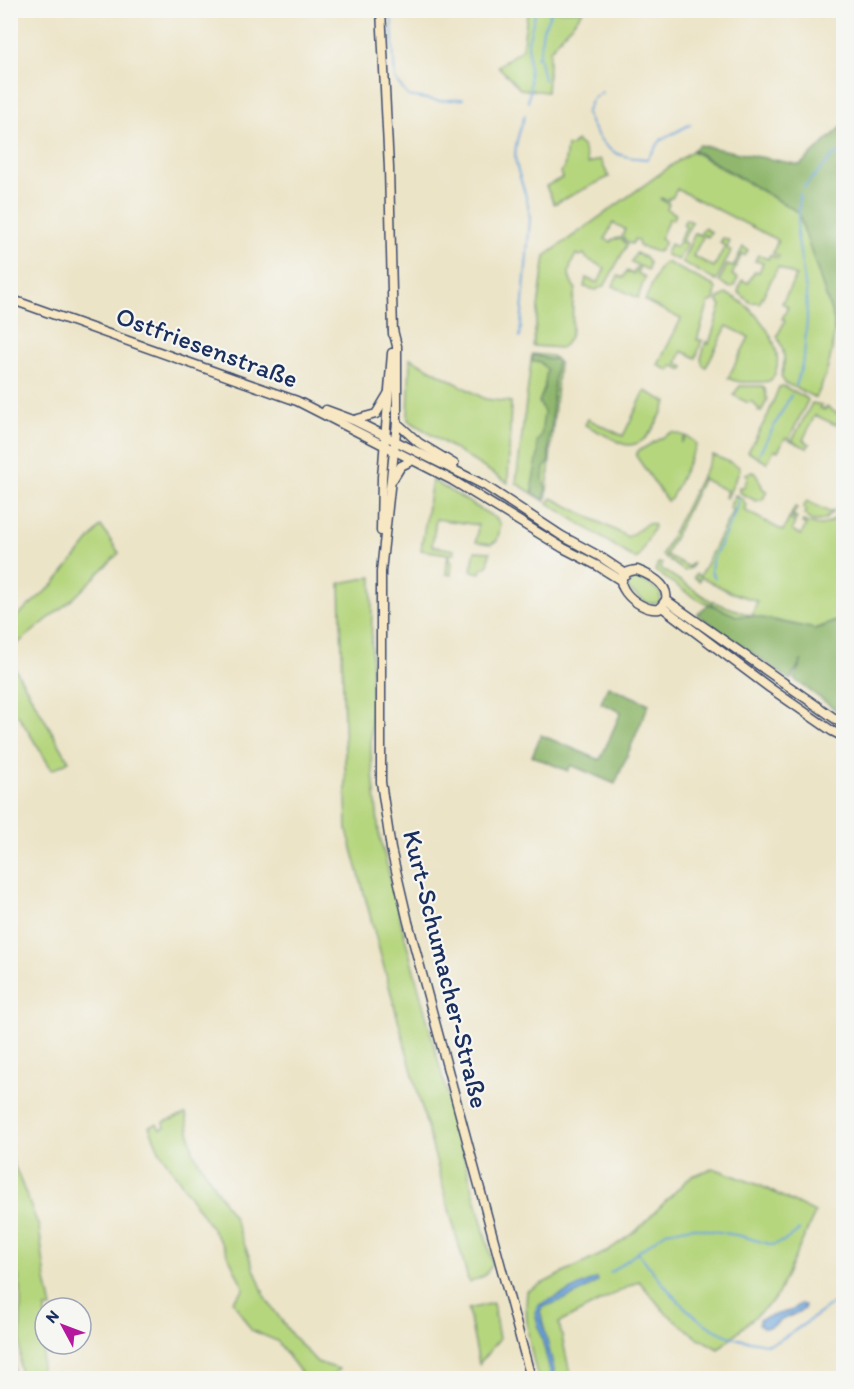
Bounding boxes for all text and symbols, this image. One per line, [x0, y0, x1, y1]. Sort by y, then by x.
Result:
street label: Ostfriesenstraße [111, 299, 303, 395]
street label: Kurt-Schumacher-Straße [396, 827, 496, 1111]
north arrow [33, 1296, 93, 1356]
text: N [41, 1306, 63, 1327]

